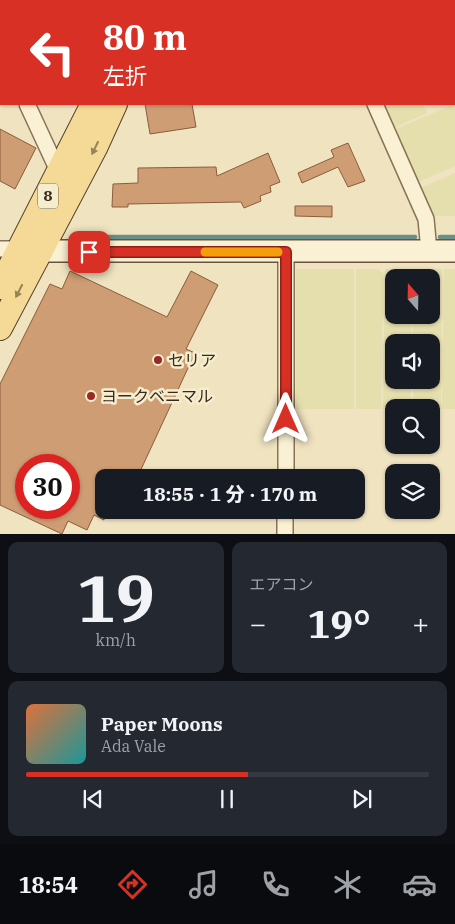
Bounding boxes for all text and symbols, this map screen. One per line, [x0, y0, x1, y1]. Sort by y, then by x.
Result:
text: 80 m [103, 14, 187, 60]
icon: left [20, 20, 85, 85]
text: 左折 [103, 61, 147, 90]
one-way arrow [91, 141, 99, 155]
road number: 8 [38, 184, 58, 208]
pin [68, 231, 110, 273]
icon: arrive [75, 238, 103, 266]
north arrow [385, 269, 440, 324]
map controls [385, 269, 440, 519]
one-way arrow [15, 284, 23, 299]
button: sound [385, 334, 440, 389]
place label: セリア [168, 350, 216, 370]
marker: セリア [152, 354, 164, 366]
place label: ヨークベニマル [101, 386, 213, 406]
marker: ヨークベニマル [85, 390, 97, 402]
position arrow [259, 392, 311, 444]
button: search [385, 399, 440, 454]
speed limit sign: 30 [15, 454, 80, 519]
button: layers [385, 464, 440, 519]
text: 18:55 · 1 分 · 170 m [143, 482, 317, 506]
text: 19 [77, 555, 155, 640]
text: エアコン [250, 574, 314, 594]
text: 19° [308, 599, 371, 648]
text: − [250, 605, 266, 642]
text: + [412, 605, 429, 642]
text: km/h [96, 630, 136, 650]
text: Paper Moons [101, 712, 223, 736]
text: Ada Vale [101, 736, 166, 756]
icon: previous [79, 785, 107, 813]
icon: pause [213, 785, 241, 813]
icon: next [348, 785, 376, 813]
icon: directions [115, 867, 150, 902]
icon: music [186, 867, 221, 902]
icon: phone [258, 867, 293, 902]
icon: climate [330, 867, 365, 902]
icon: car [402, 867, 437, 902]
text: 18:54 [18, 870, 78, 899]

